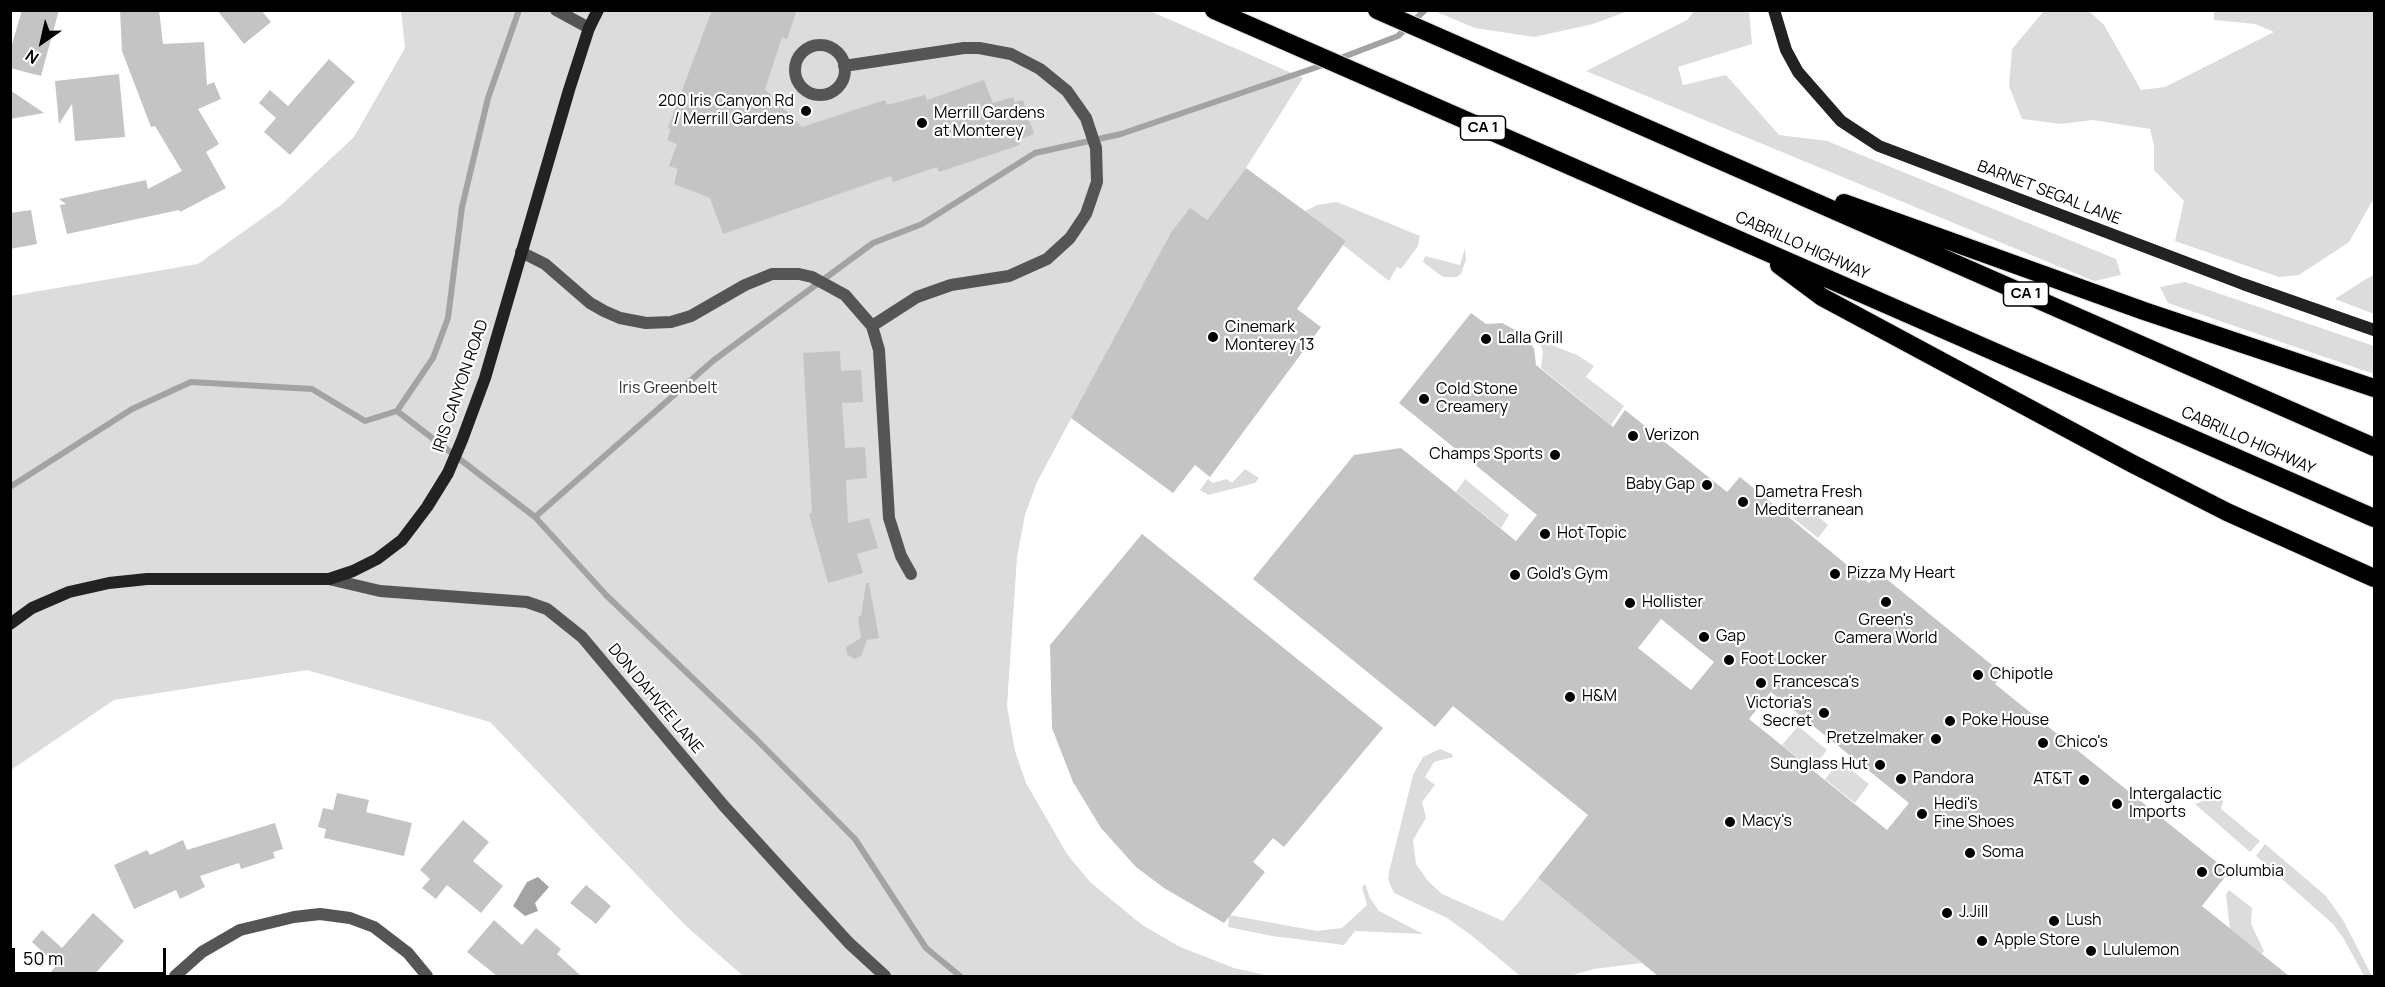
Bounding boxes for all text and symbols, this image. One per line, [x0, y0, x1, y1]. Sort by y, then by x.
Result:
north arrow [12, 12, 72, 72]
text: N [21, 45, 43, 69]
place label: 200 Iris Canyon Rd / Merrill Gardens [658, 92, 794, 130]
marker: 200 Iris Canyon Rd / Merrill Gardens [799, 104, 813, 118]
place label: Merrill Gardens at Monterey [934, 104, 1045, 142]
marker: Merrill Gardens at Monterey [915, 116, 929, 130]
road number: CA 1 [1460, 116, 1506, 140]
street label: BARNET SEGAL LANE [1975, 157, 2123, 229]
street label: CABRILLO HIGHWAY [1732, 208, 1872, 284]
road number: CA 1 [2004, 282, 2048, 306]
street label: IRIS CANYON ROAD [429, 317, 493, 455]
place label: Cinemark Monterey 13 [1225, 318, 1314, 356]
place label: Lalla Grill [1498, 329, 1563, 349]
marker: Cinemark Monterey 13 [1206, 330, 1220, 344]
marker: Lalla Grill [1479, 332, 1493, 346]
park label: Iris Greenbelt [619, 379, 717, 399]
place label: Cold Stone Creamery [1436, 380, 1518, 418]
marker: Cold Stone Creamery [1417, 392, 1431, 406]
street label: CABRILLO HIGHWAY [2178, 403, 2318, 479]
place label: Verizon [1645, 426, 1699, 446]
marker: Verizon [1626, 429, 1640, 443]
place label: Champs Sports [1429, 445, 1543, 465]
marker: Champs Sports [1548, 448, 1562, 462]
place label: Baby Gap [1626, 475, 1695, 495]
marker: Baby Gap [1700, 478, 1714, 492]
place label: Dametra Fresh Mediterranean [1755, 483, 1864, 521]
marker: Dametra Fresh Mediterranean [1736, 495, 1750, 509]
place label: Hot Topic [1557, 524, 1627, 544]
marker: Hot Topic [1538, 527, 1552, 541]
place label: Pizza My Heart [1847, 564, 1955, 584]
place label: Gold's Gym [1527, 565, 1608, 585]
marker: Pizza My Heart [1828, 567, 1842, 581]
marker: Gold's Gym [1508, 568, 1522, 582]
place label: Hollister [1642, 593, 1703, 613]
marker: Green's Camera World [1879, 595, 1893, 609]
marker: Hollister [1623, 596, 1637, 610]
place label: Green's Camera World [1834, 611, 1938, 649]
place label: Gap [1716, 627, 1746, 647]
marker: Gap [1697, 630, 1711, 644]
street label: DON DAHVEE LANE [603, 640, 707, 758]
place label: Foot Locker [1741, 650, 1827, 670]
marker: Foot Locker [1722, 653, 1736, 667]
place label: Chipotle [1990, 665, 2053, 685]
marker: Chipotle [1971, 668, 1985, 682]
place label: Francesca's [1773, 673, 1859, 693]
marker: Francesca's [1754, 676, 1768, 690]
place label: H&M [1582, 687, 1617, 707]
marker: H&M [1563, 690, 1577, 704]
place label: Victoria's Secret [1746, 694, 1812, 732]
marker: Victoria's Secret [1817, 706, 1831, 720]
place label: Poke House [1962, 711, 2049, 731]
marker: Poke House [1943, 714, 1957, 728]
place label: Pretzelmaker [1827, 729, 1924, 749]
marker: Pretzelmaker [1929, 732, 1943, 746]
place label: Chico's [2055, 733, 2108, 753]
marker: Chico's [2036, 736, 2050, 750]
place label: Sunglass Hut [1770, 755, 1868, 775]
marker: Sunglass Hut [1873, 758, 1887, 772]
place label: Pandora [1913, 769, 1974, 789]
place label: AT&T [2033, 770, 2072, 790]
marker: Pandora [1894, 772, 1908, 786]
marker: AT&T [2077, 773, 2091, 787]
place label: Intergalactic Imports [2129, 785, 2222, 823]
place label: Hedi's Fine Shoes [1934, 795, 2014, 833]
marker: Intergalactic Imports [2110, 797, 2124, 811]
marker: Hedi's Fine Shoes [1915, 807, 1929, 821]
place label: Macy's [1742, 812, 1792, 832]
marker: Macy's [1723, 815, 1737, 829]
place label: Soma [1982, 843, 2024, 863]
marker: Soma [1963, 846, 1977, 860]
place label: Columbia [2214, 862, 2284, 882]
marker: Columbia [2195, 865, 2209, 879]
place label: J.Jill [1959, 903, 1988, 923]
marker: J.Jill [1940, 906, 1954, 920]
place label: Lush [2066, 911, 2102, 931]
marker: Lush [2047, 914, 2061, 928]
place label: Apple Store [1994, 931, 2080, 951]
marker: Apple Store [1975, 934, 1989, 948]
scale bar [15, 936, 170, 974]
place label: Lululemon [2103, 941, 2179, 961]
marker: Lululemon [2084, 944, 2098, 958]
text: 50 m [23, 946, 63, 970]

